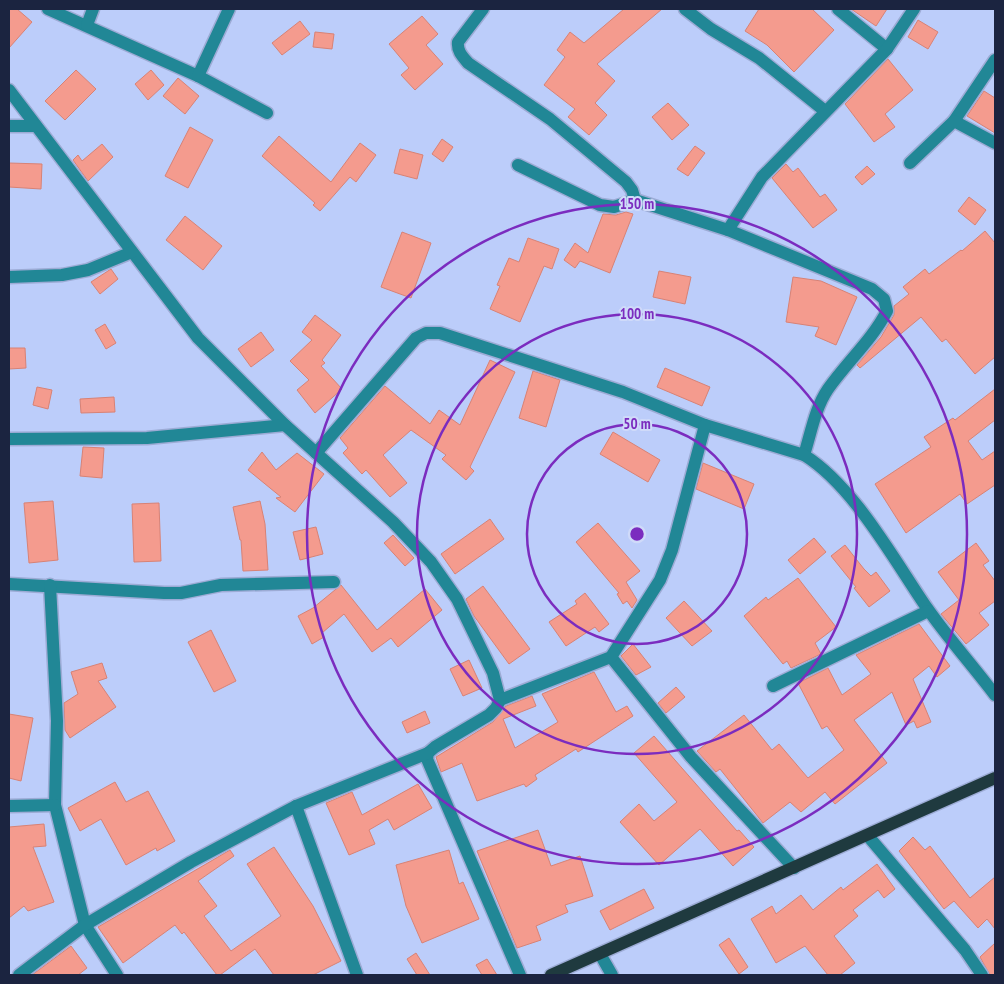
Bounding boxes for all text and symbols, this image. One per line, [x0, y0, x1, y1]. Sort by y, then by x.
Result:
text: 150 m [620, 194, 654, 213]
text: 100 m [620, 304, 654, 323]
text: 50 m [623, 414, 651, 433]
centre of rings [628, 525, 646, 543]

